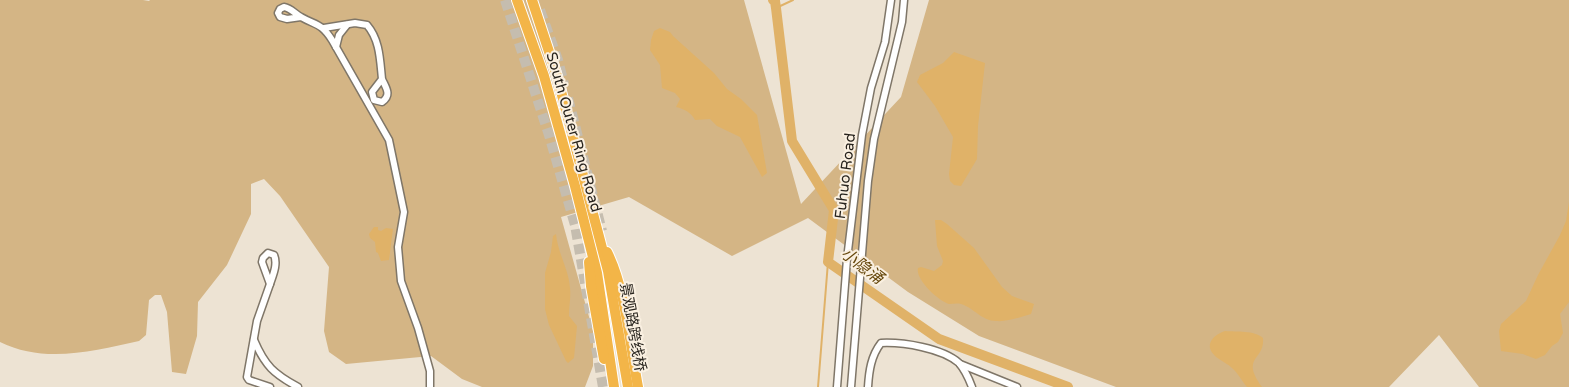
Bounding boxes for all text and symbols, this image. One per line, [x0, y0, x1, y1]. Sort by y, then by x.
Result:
street label: South Outer Ring Road [542, 50, 606, 214]
street label: Fuhuo Road [831, 132, 859, 220]
water label: 小隐涌 [837, 244, 889, 290]
street label: 景观路跨线桥 [616, 281, 650, 373]

